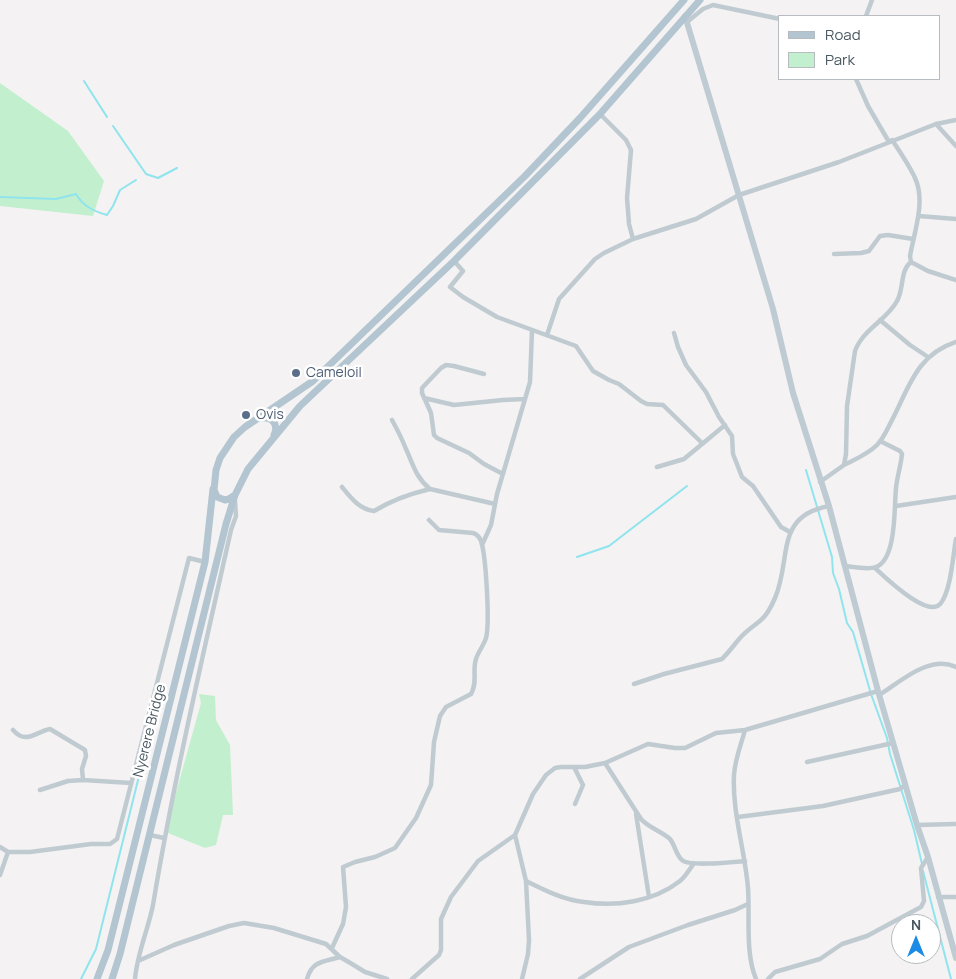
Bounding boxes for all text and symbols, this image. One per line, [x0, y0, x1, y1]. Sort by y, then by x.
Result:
legend [778, 15, 941, 80]
text: Road [825, 24, 861, 45]
text: Park [825, 49, 855, 70]
place label: Cameloil [306, 365, 362, 381]
marker: Cameloil [290, 367, 302, 379]
place label: Ovis [256, 407, 284, 423]
marker: Ovis [240, 409, 252, 421]
street label: Nyerere Bridge [130, 683, 170, 779]
north arrow [891, 914, 941, 964]
text: N [911, 915, 921, 934]

